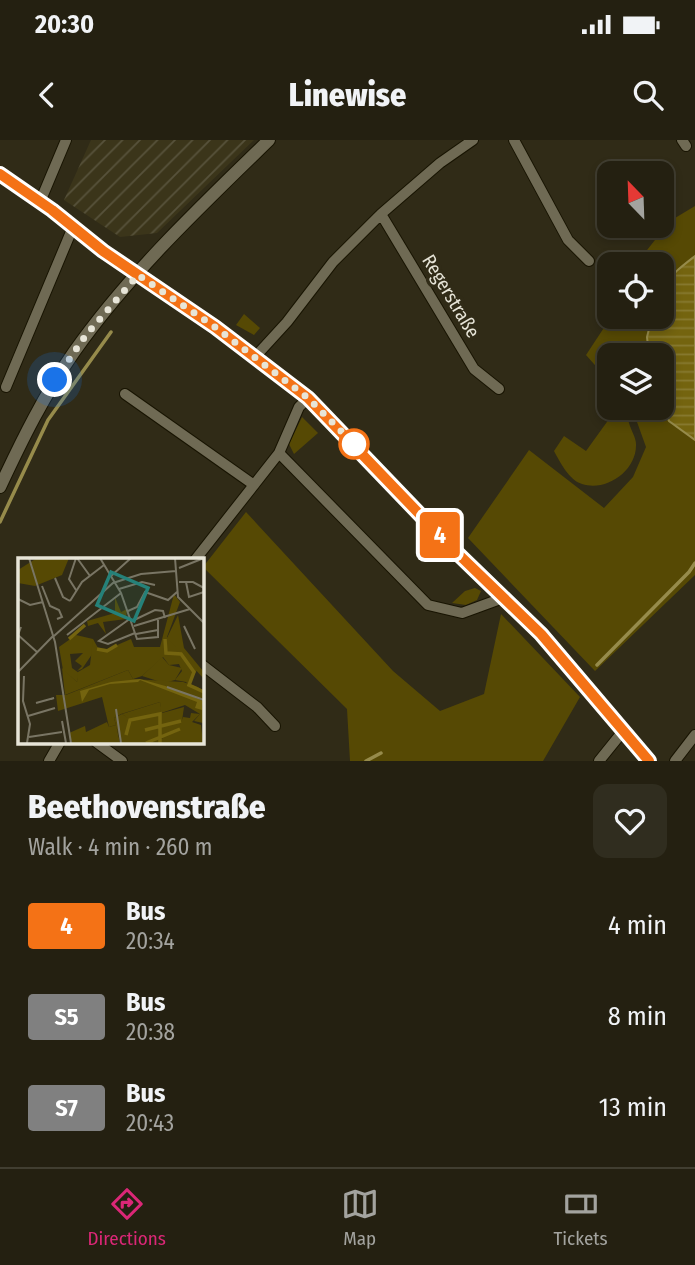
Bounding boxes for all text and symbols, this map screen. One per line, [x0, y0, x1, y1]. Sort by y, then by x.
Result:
text: 20:30 [35, 9, 94, 40]
icon: back [28, 76, 66, 114]
text: Linewise [289, 76, 406, 114]
icon: search [629, 76, 667, 114]
north arrow [597, 161, 674, 238]
map controls [597, 161, 674, 420]
street label: Regerstraße [417, 250, 485, 342]
button: locate [597, 252, 674, 329]
button: layers [597, 343, 674, 420]
your location [37, 362, 72, 397]
unlabelled marker [339, 429, 369, 459]
line badge: 4 [417, 512, 463, 558]
text: 4 [434, 521, 446, 549]
inset map [18, 558, 203, 744]
button: heart [593, 784, 667, 858]
text: Beethovenstraße [28, 787, 266, 827]
text: Walk · 4 min · 260 m [28, 833, 213, 861]
text: Bus [126, 896, 165, 927]
text: 4 min [608, 910, 667, 941]
text: 4 [60, 912, 73, 940]
text: 20:34 [126, 927, 175, 955]
text: Bus [126, 987, 165, 1018]
text: 8 min [608, 1001, 667, 1032]
text: S5 [54, 1003, 79, 1031]
text: 20:38 [126, 1018, 175, 1046]
text: Bus [126, 1078, 165, 1109]
text: 13 min [599, 1092, 667, 1123]
text: S7 [55, 1094, 78, 1122]
text: 20:43 [126, 1109, 174, 1137]
tab: Directions [87, 1185, 166, 1250]
tab: Map [341, 1185, 379, 1250]
tab: Tickets [553, 1185, 608, 1250]

